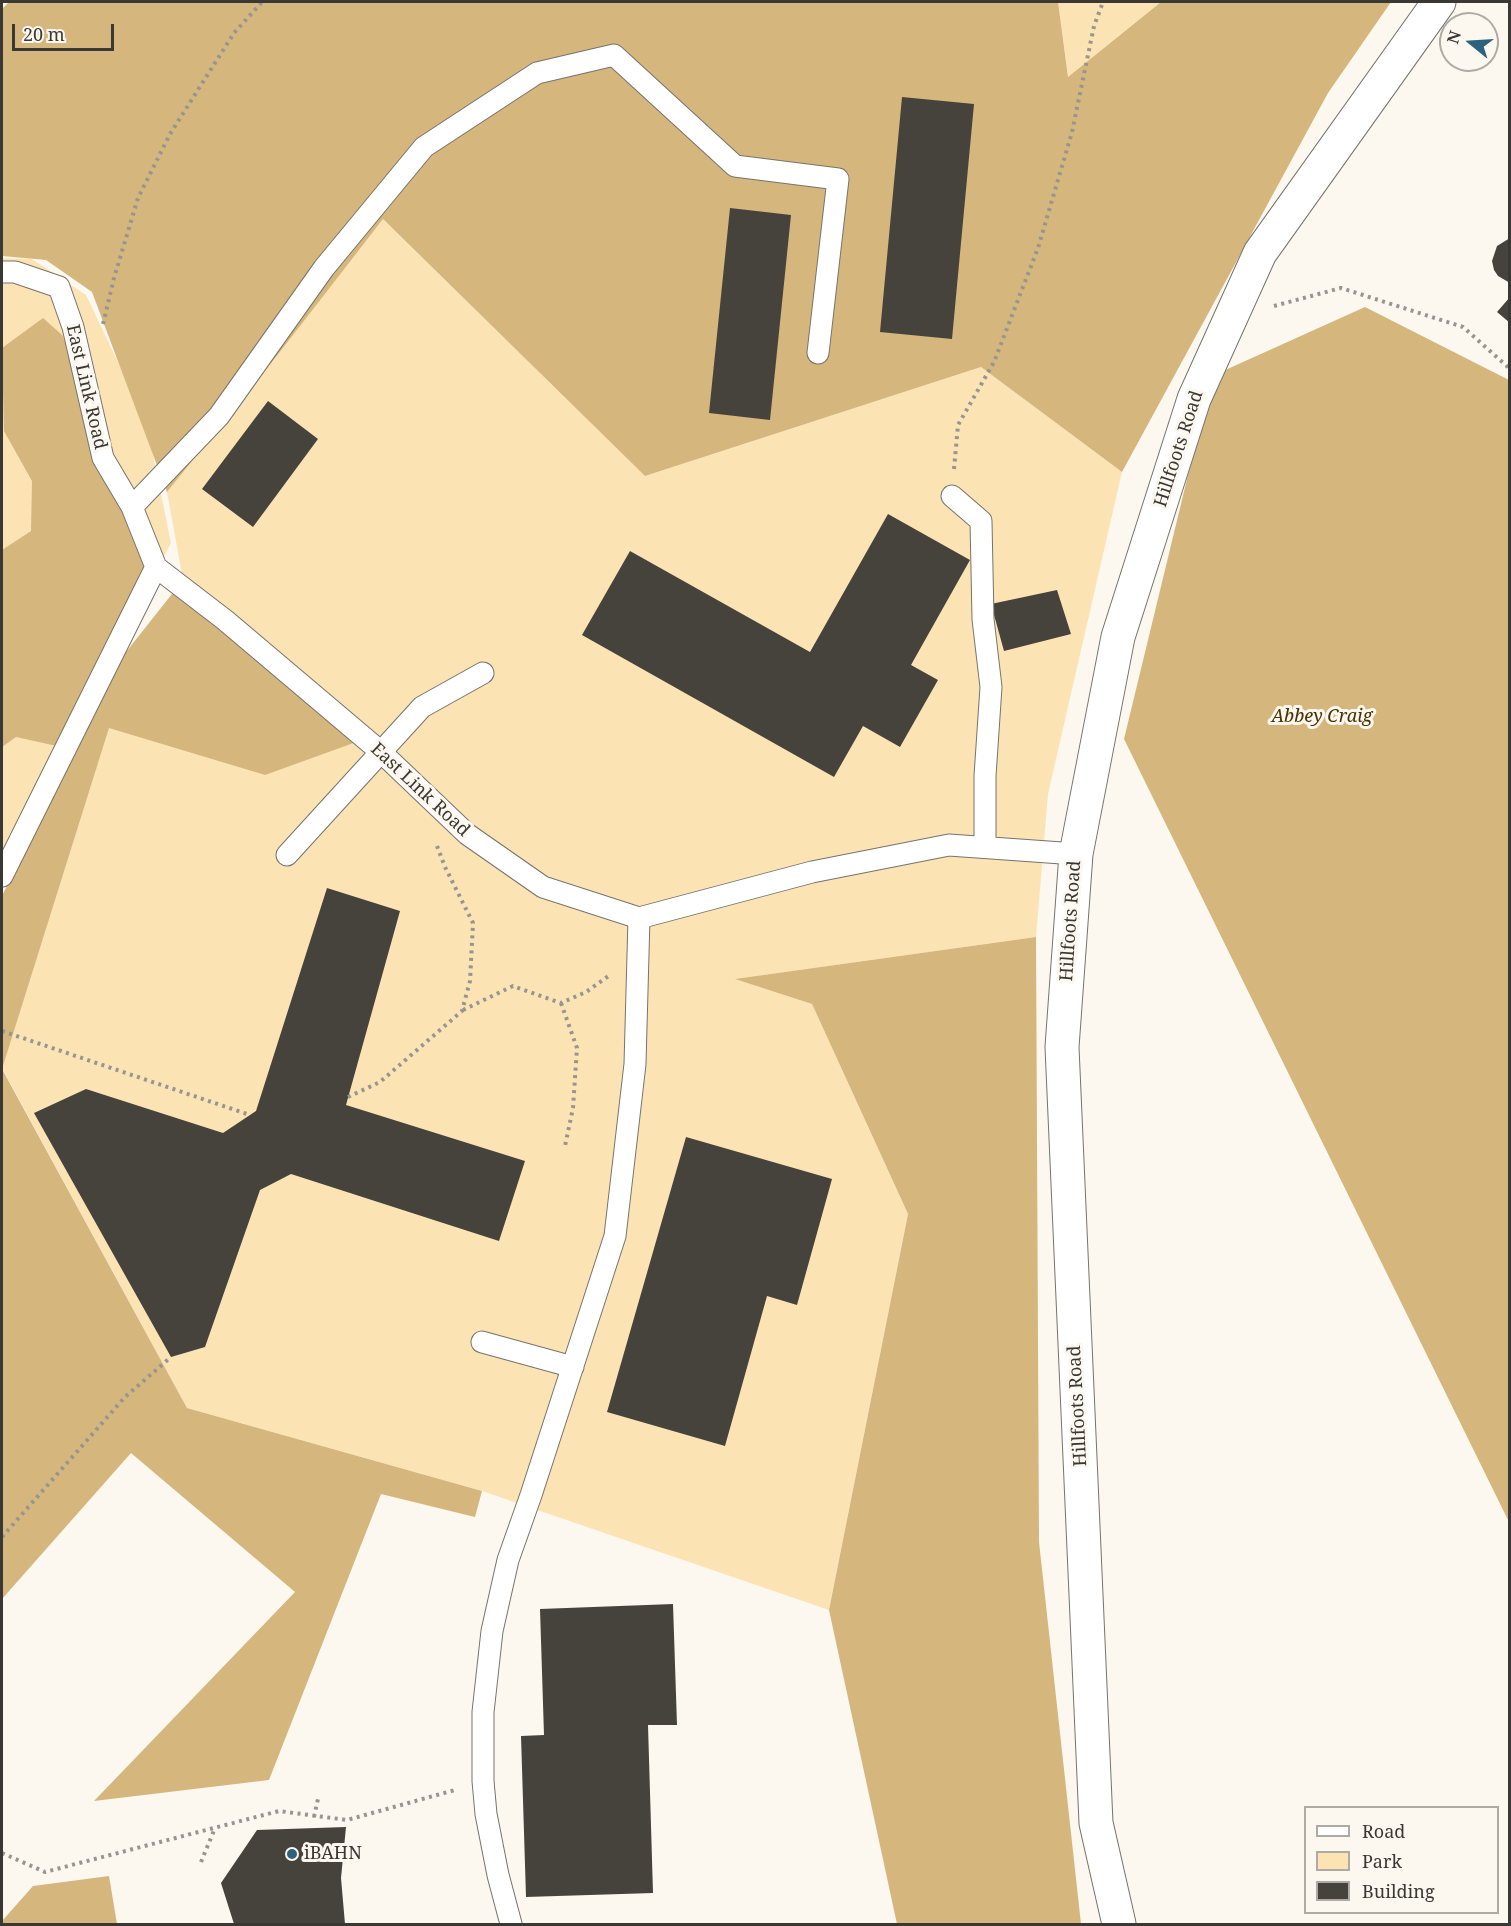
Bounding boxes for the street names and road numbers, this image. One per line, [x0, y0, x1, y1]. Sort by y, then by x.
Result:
street label: East Link Road [61, 322, 111, 452]
street label: Hillfoots Road [1150, 388, 1208, 510]
street label: East Link Road [366, 739, 474, 841]
street label: Hillfoots Road [1056, 860, 1086, 982]
street label: Hillfoots Road [1064, 1345, 1092, 1467]

